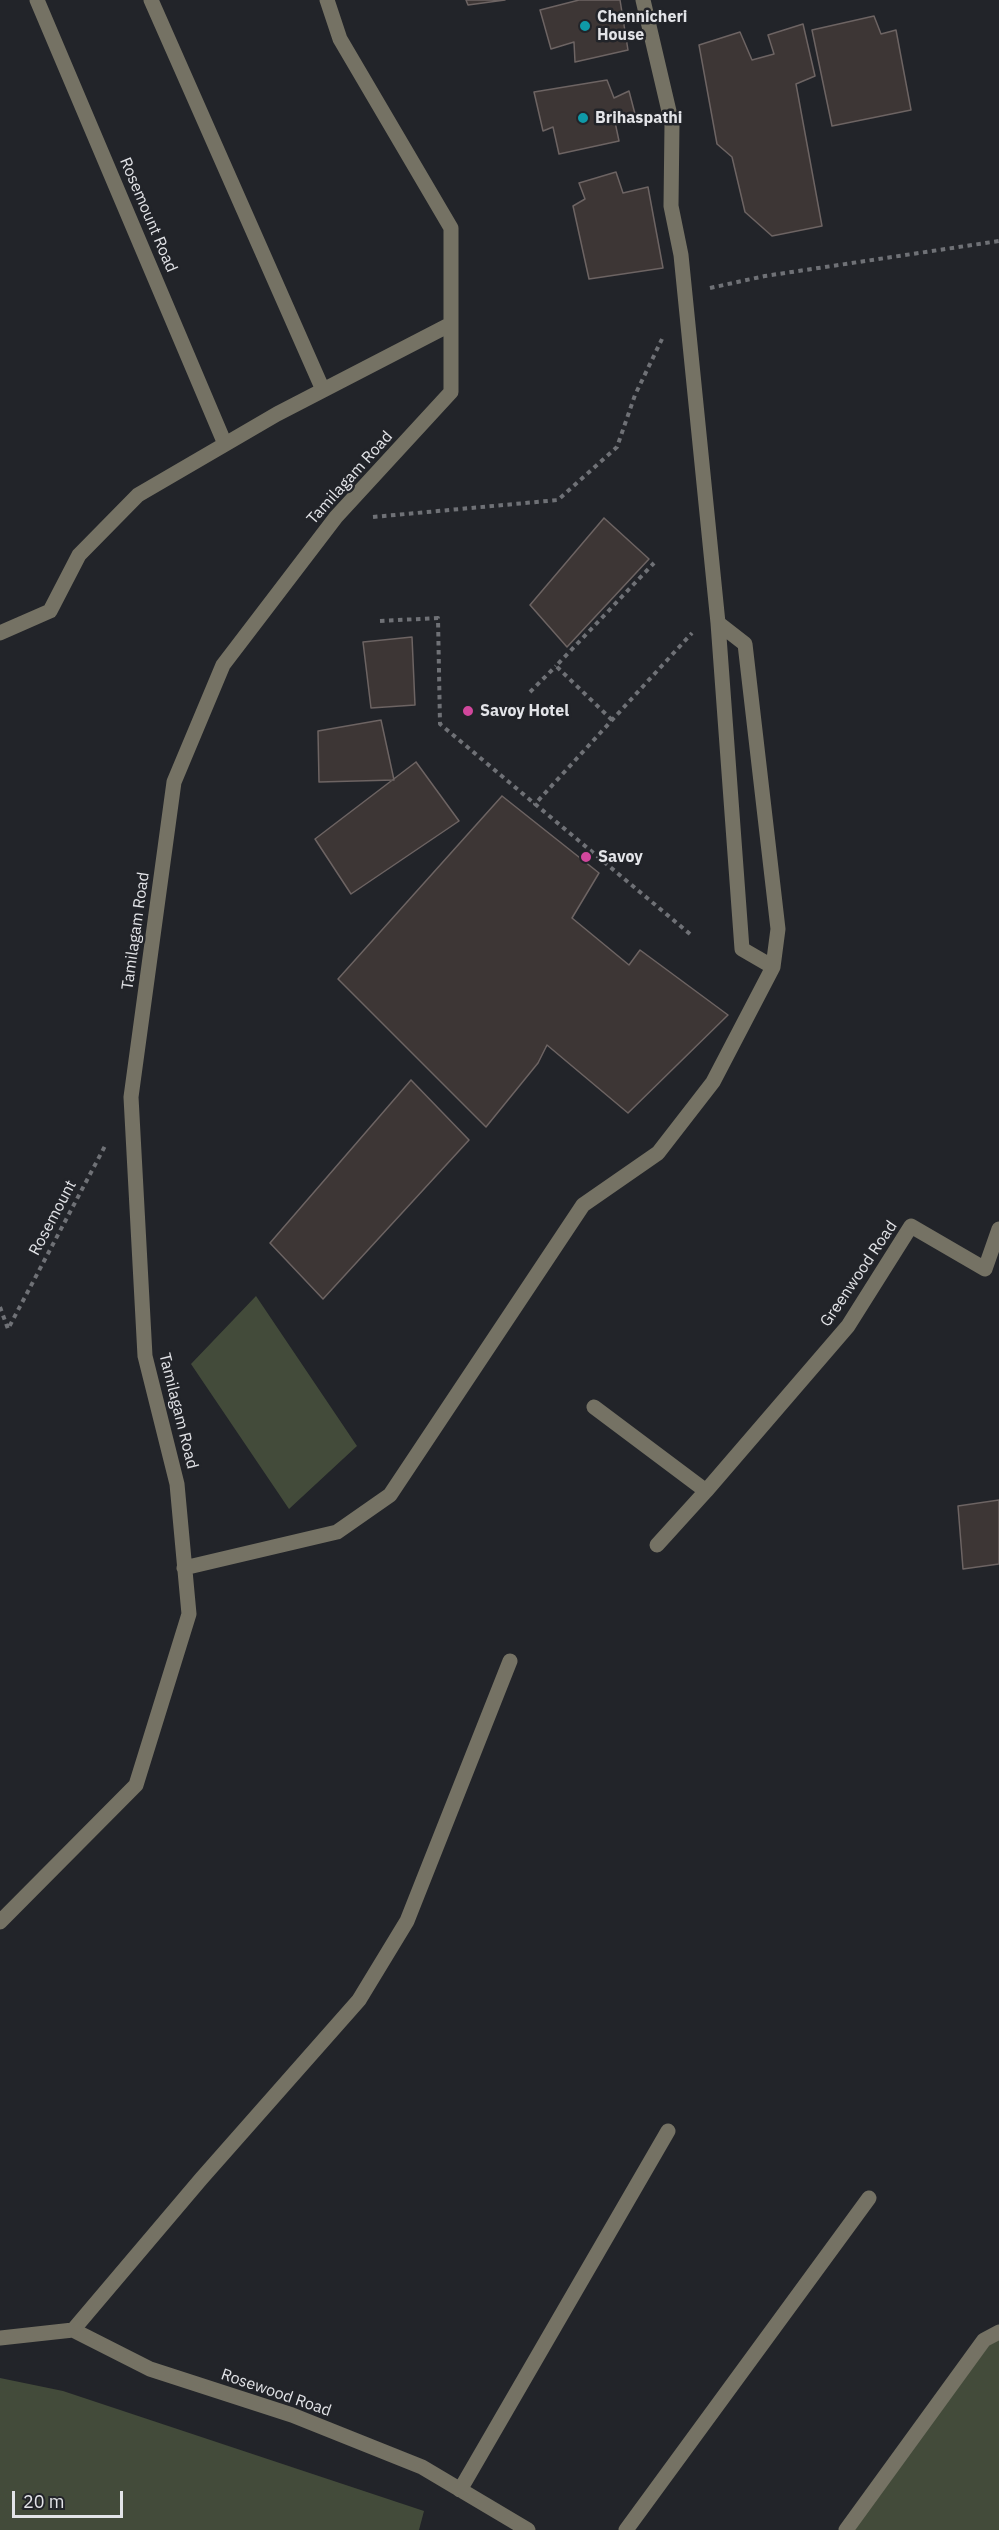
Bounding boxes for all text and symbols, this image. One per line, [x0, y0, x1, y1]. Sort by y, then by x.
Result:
place label: Chennicheri House [597, 7, 687, 45]
marker: Chennicheri House [578, 19, 592, 33]
place label: Brihaspathi [595, 108, 682, 128]
marker: Brihaspathi [576, 111, 590, 125]
street label: Rosemount Road [115, 155, 181, 275]
street label: Tamilagam Road [303, 427, 397, 529]
place label: Savoy Hotel [480, 701, 569, 721]
marker: Savoy Hotel [461, 704, 475, 718]
place label: Savoy [598, 847, 643, 867]
marker: Savoy [579, 850, 593, 864]
street label: Tamilagam Road [118, 871, 154, 991]
street label: Rosemount [25, 1177, 81, 1259]
street label: Greenwood Road [817, 1217, 901, 1331]
street label: Tamilagam Road [154, 1351, 202, 1471]
street label: Rosewood Road [218, 2365, 334, 2421]
scale bar [15, 2479, 126, 2517]
text: 20 m [23, 2490, 65, 2513]

